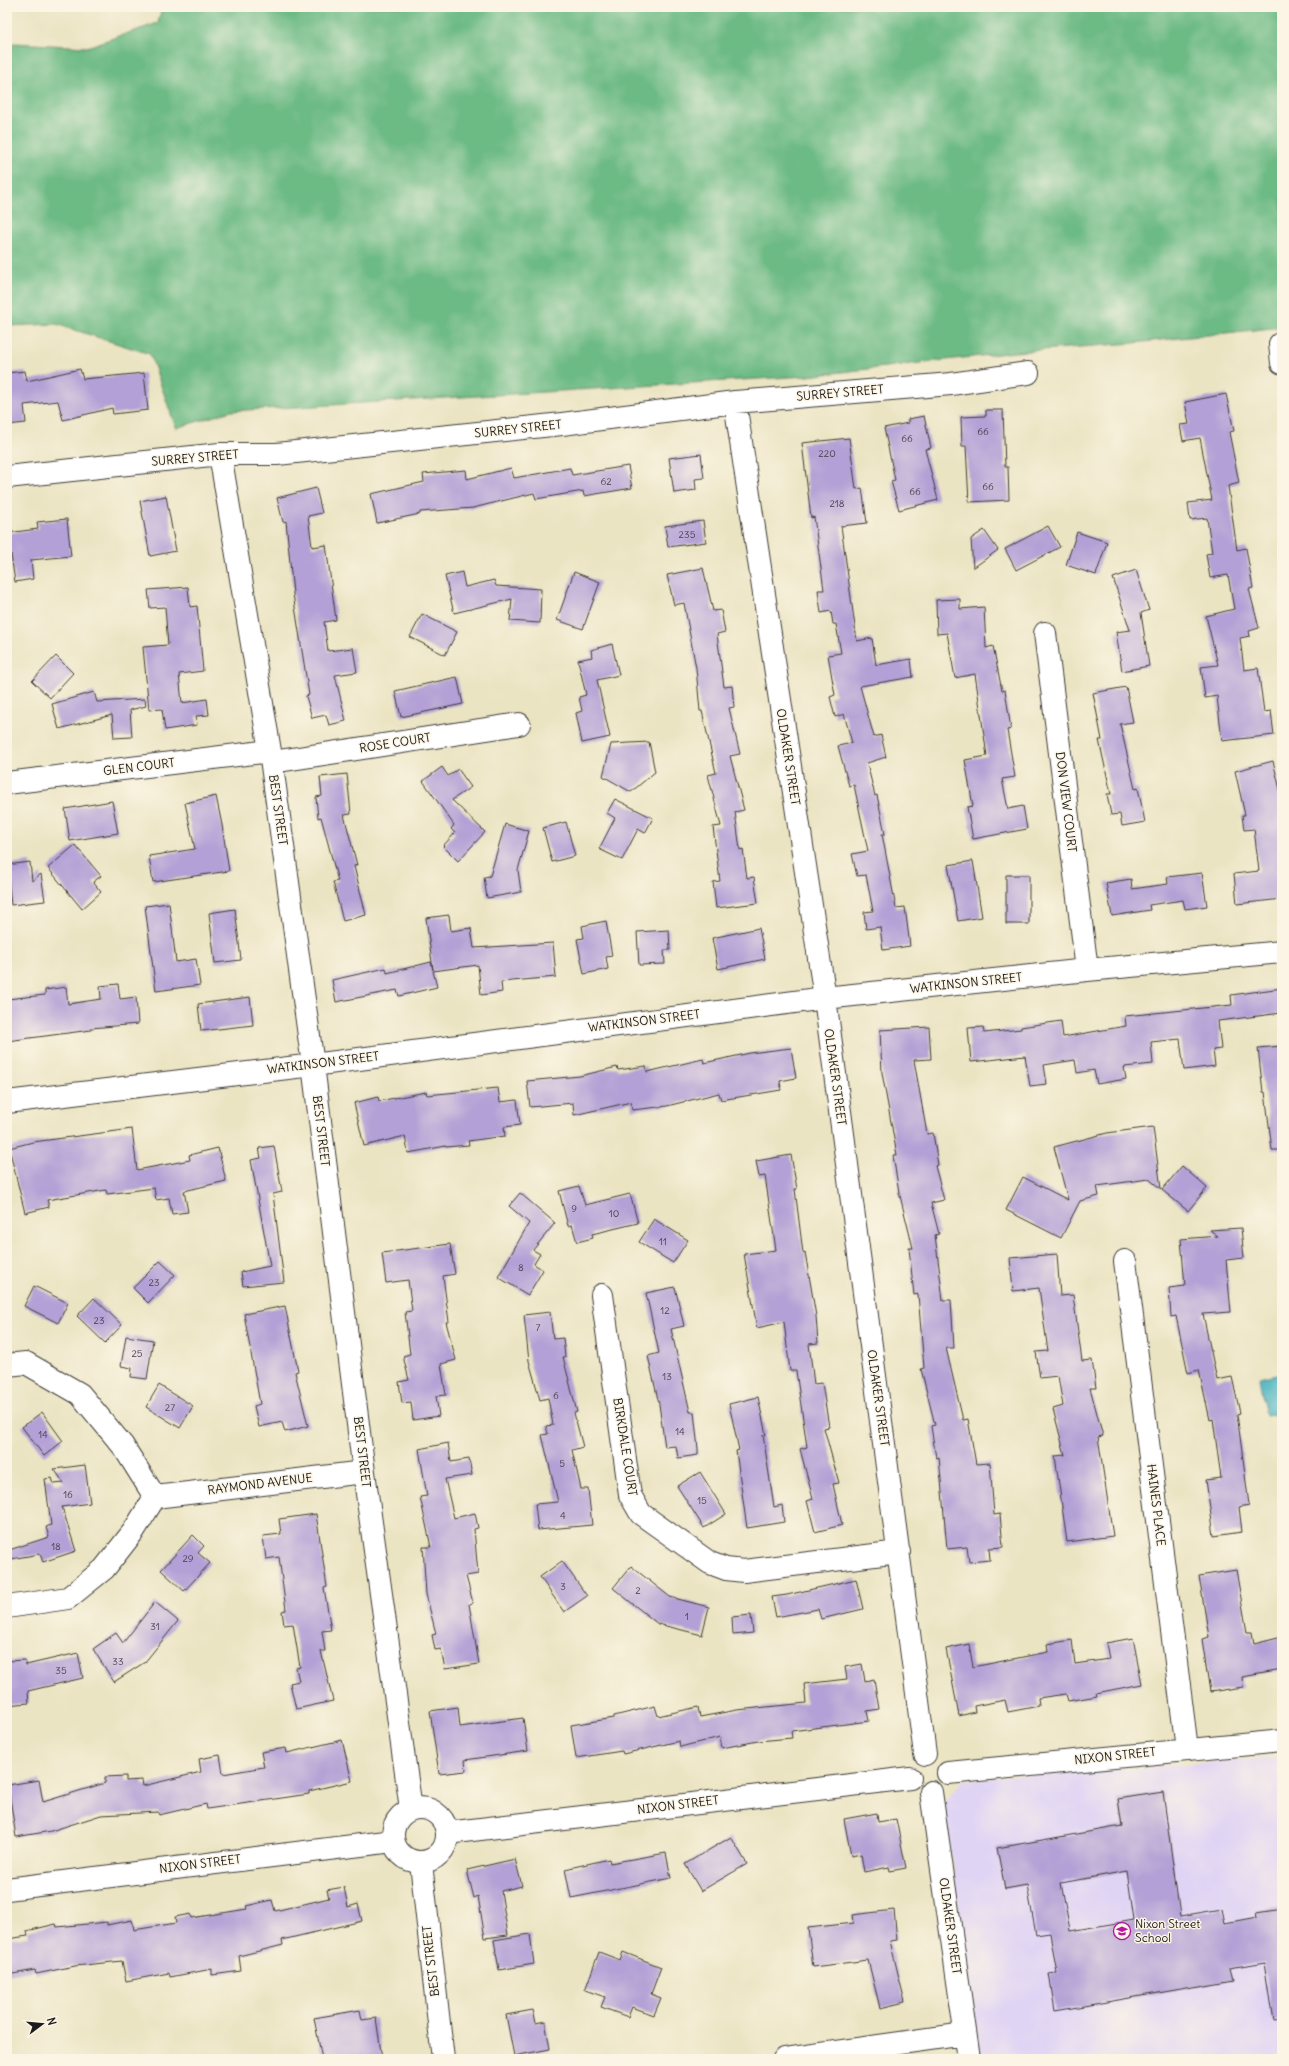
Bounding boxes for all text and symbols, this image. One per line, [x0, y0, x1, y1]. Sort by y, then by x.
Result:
street label: SURREY STREET [796, 381, 884, 404]
street label: SURREY STREET [474, 416, 562, 441]
house number: 66 [977, 425, 989, 438]
house number: 66 [901, 432, 913, 445]
street label: SURREY STREET [151, 446, 239, 469]
house number: 220 [818, 447, 836, 460]
house number: 62 [600, 475, 612, 488]
house number: 66 [982, 480, 994, 493]
house number: 66 [909, 485, 921, 498]
house number: 218 [829, 497, 845, 510]
house number: 235 [679, 528, 696, 541]
street label: OLDAKER STREET [773, 707, 804, 806]
street label: ROSE COURT [358, 729, 432, 756]
street label: DON VIEW COURT [1053, 751, 1080, 853]
street label: GLEN COURT [102, 755, 176, 778]
street label: BEST STREET [266, 773, 291, 846]
street label: WATKINSON STREET [909, 969, 1023, 996]
street label: WATKINSON STREET [587, 1006, 701, 1035]
street label: OLDAKER STREET [821, 1027, 850, 1126]
street label: WATKINSON STREET [266, 1048, 380, 1077]
street label: BEST STREET [310, 1095, 333, 1167]
house number: 9 [571, 1202, 577, 1215]
house number: 10 [609, 1207, 619, 1220]
house number: 11 [659, 1235, 667, 1248]
house number: 8 [518, 1261, 524, 1274]
house number: 23 [148, 1276, 160, 1289]
house number: 12 [660, 1304, 670, 1317]
house number: 23 [93, 1314, 105, 1327]
house number: 7 [536, 1321, 541, 1334]
house number: 25 [131, 1347, 143, 1360]
street label: OLDAKER STREET [864, 1348, 893, 1447]
house number: 13 [662, 1370, 672, 1383]
house number: 6 [553, 1389, 559, 1402]
street label: BIRKDALE COURT [610, 1397, 641, 1497]
house number: 27 [165, 1401, 175, 1414]
street label: BEST STREET [351, 1416, 374, 1488]
house number: 14 [675, 1425, 685, 1438]
house number: 14 [38, 1428, 48, 1441]
house number: 5 [559, 1457, 565, 1470]
street label: HAINES PLACE [1144, 1463, 1169, 1547]
street label: RAYMOND AVENUE [207, 1470, 313, 1497]
house number: 16 [63, 1488, 73, 1501]
house number: 15 [697, 1494, 707, 1507]
house number: 4 [560, 1509, 566, 1522]
house number: 18 [51, 1540, 61, 1553]
house number: 29 [182, 1552, 194, 1565]
house number: 3 [560, 1580, 566, 1593]
house number: 2 [635, 1584, 641, 1597]
house number: 1 [685, 1610, 689, 1623]
house number: 31 [150, 1620, 160, 1633]
house number: 33 [112, 1655, 124, 1668]
house number: 35 [55, 1664, 67, 1677]
street label: NIXON STREET [1073, 1744, 1157, 1767]
street label: NIXON STREET [636, 1792, 720, 1817]
street label: NIXON STREET [158, 1851, 242, 1876]
street label: OLDAKER STREET [936, 1876, 965, 1975]
place label: Nixon Street School [1135, 1916, 1200, 1945]
school or university icon: Nixon Street School [1112, 1921, 1132, 1941]
street label: BEST STREET [419, 1925, 442, 1997]
north arrow [22, 2004, 62, 2044]
text: N [44, 2016, 59, 2027]

